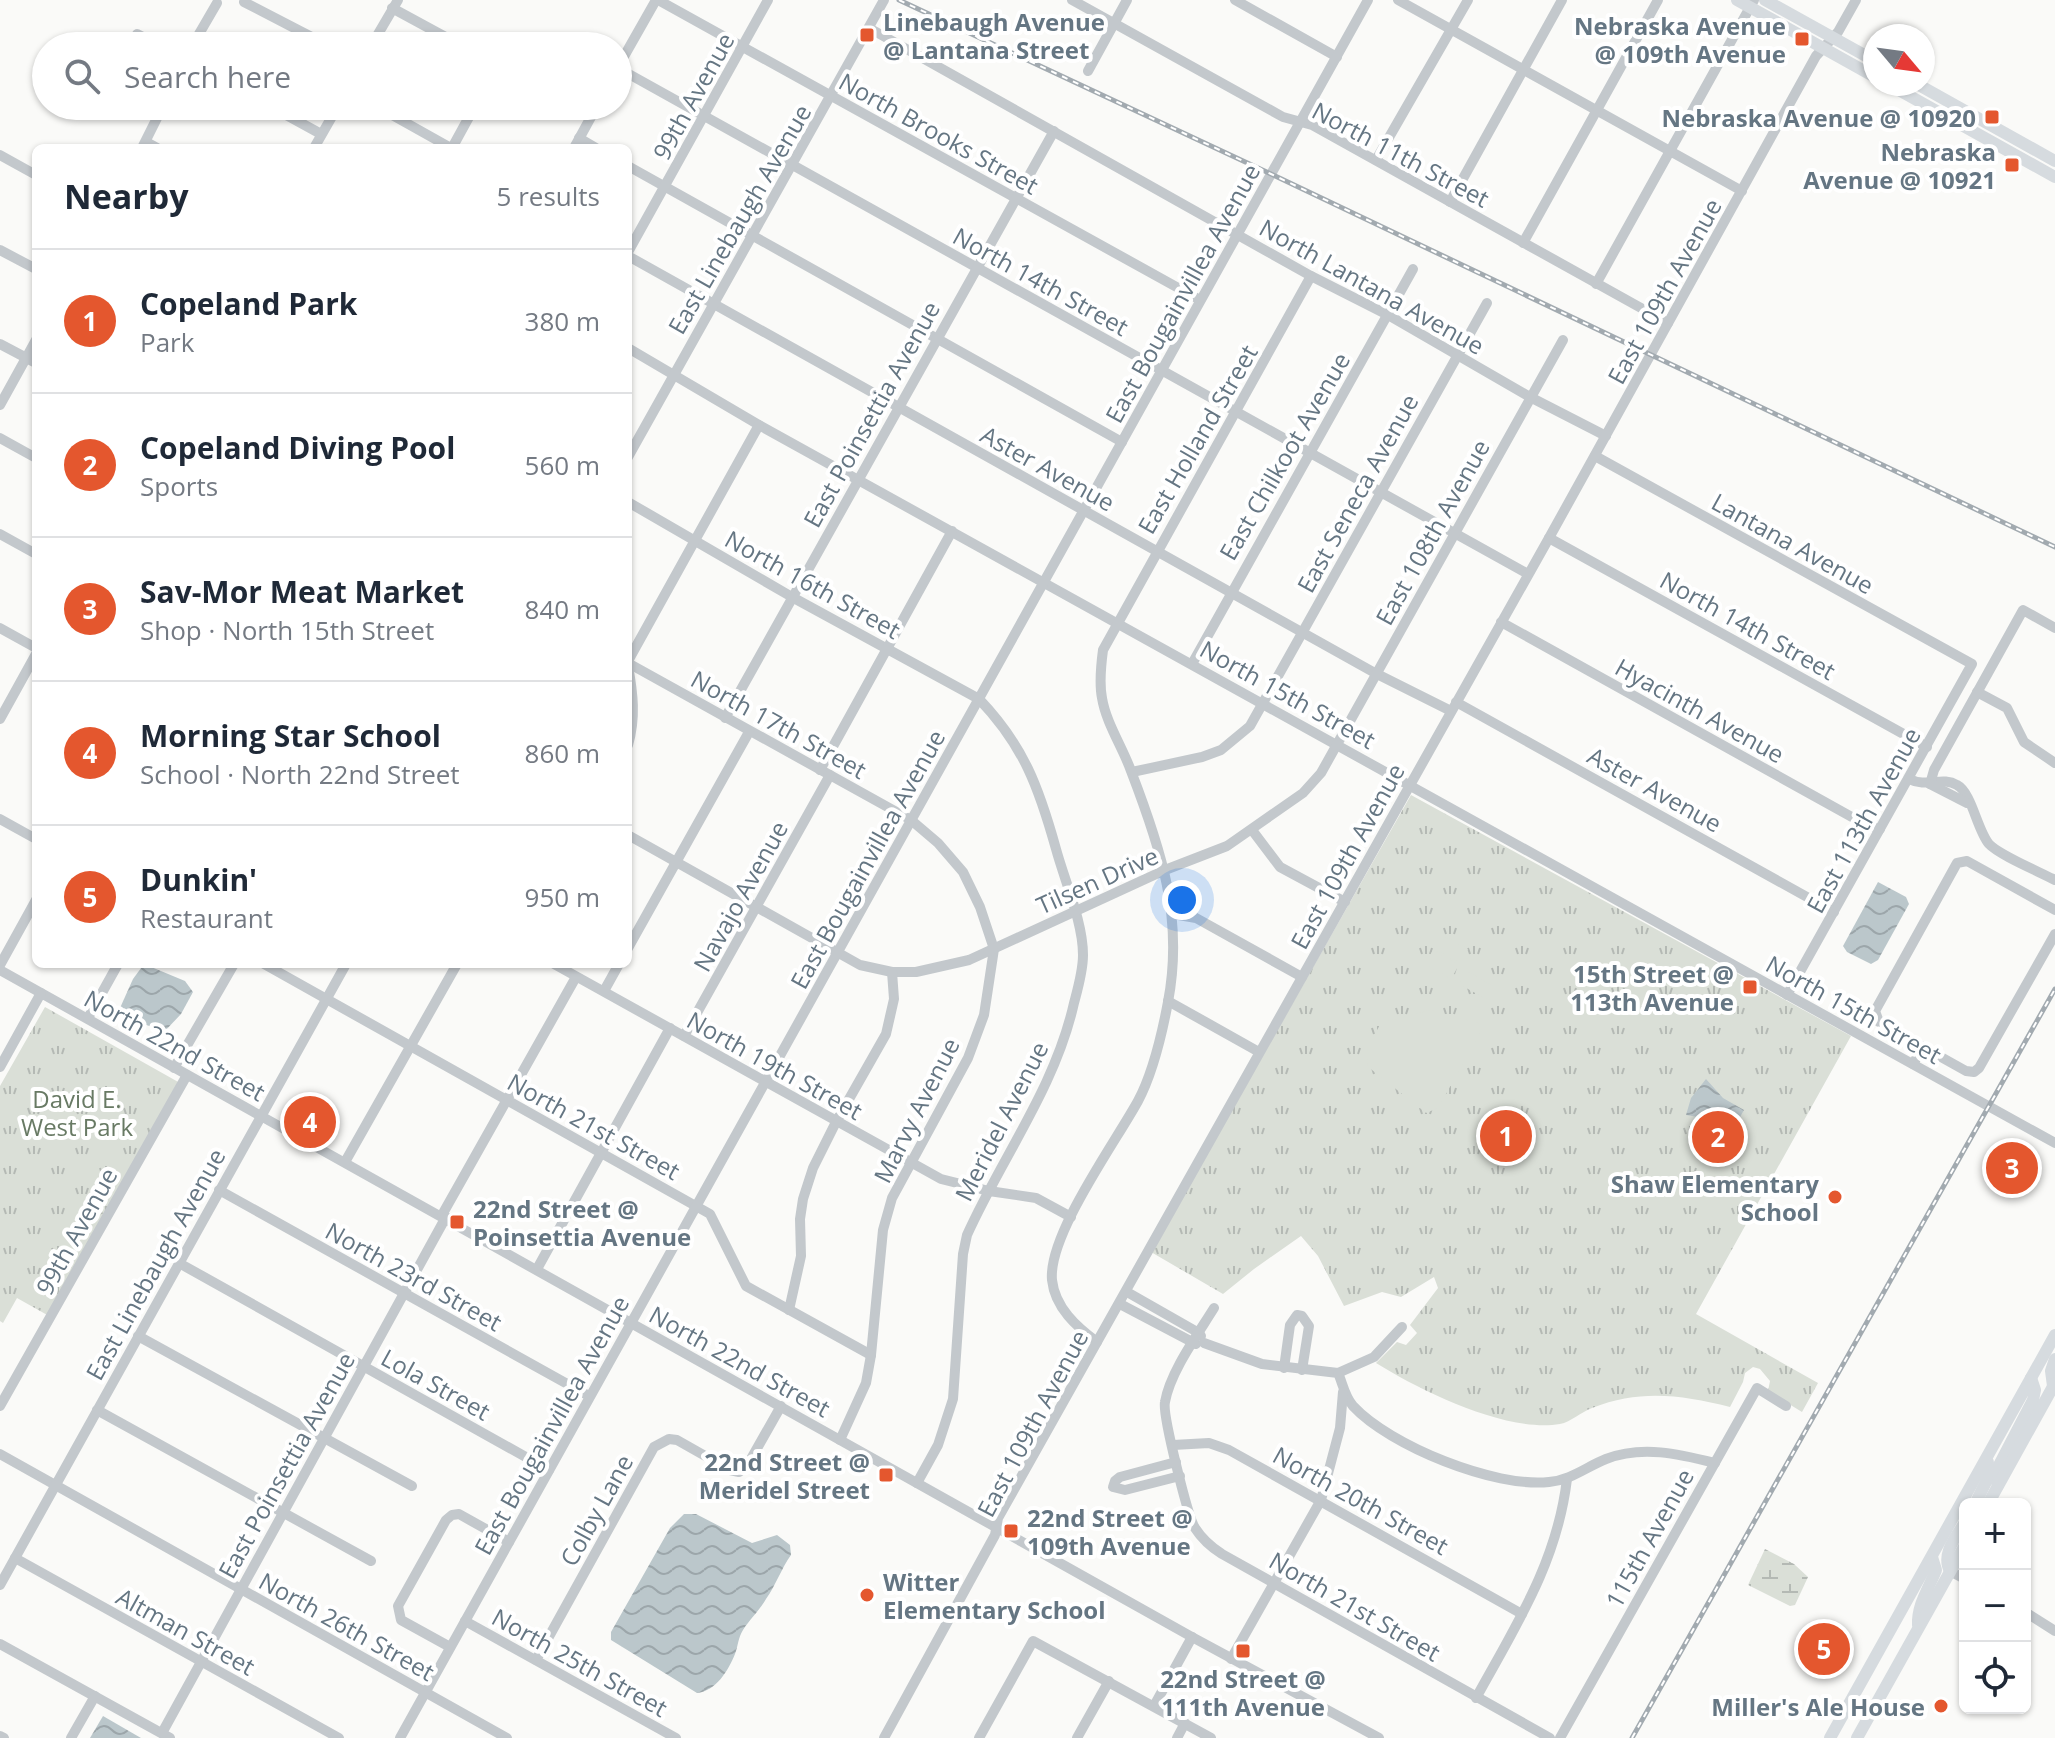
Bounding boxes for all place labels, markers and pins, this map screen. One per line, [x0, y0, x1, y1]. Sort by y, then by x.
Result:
place label: Linebaugh Avenue @ Lantana Street [883, 5, 1105, 66]
place label: Nebraska Avenue @ 109th Avenue [1574, 9, 1786, 70]
marker: Linebaugh Avenue @ Lantana Street [858, 26, 876, 44]
marker: Nebraska Avenue @ 109th Avenue [1793, 30, 1811, 48]
place label: Nebraska Avenue @ 10920 [1661, 101, 1976, 134]
marker: Nebraska Avenue @ 10920 [1983, 108, 2001, 126]
place label: Nebraska Avenue @ 10921 [1803, 135, 1996, 196]
marker: Nebraska Avenue @ 10921 [2003, 156, 2021, 174]
place label: 15th Street @ 113th Avenue [1570, 957, 1734, 1018]
marker: 15th Street @ 113th Avenue [1741, 978, 1759, 996]
pin: 4 [284, 1092, 336, 1152]
pin: 1 [1480, 1106, 1532, 1166]
pin: 2 [1692, 1107, 1744, 1167]
pin: 3 [1986, 1138, 2038, 1198]
place label: Shaw Elementary School [1611, 1167, 1819, 1228]
marker: Shaw Elementary School [1826, 1188, 1844, 1206]
place label: 22nd Street @ Poinsettia Avenue [473, 1192, 691, 1253]
marker: 22nd Street @ Poinsettia Avenue [448, 1213, 466, 1231]
place label: 22nd Street @ Meridel Street [699, 1445, 870, 1506]
marker: 22nd Street @ Meridel Street [877, 1466, 895, 1484]
place label: 22nd Street @ 109th Avenue [1027, 1501, 1193, 1562]
marker: 22nd Street @ 109th Avenue [1002, 1522, 1020, 1540]
place label: Witter Elementary School [883, 1565, 1106, 1626]
marker: Witter Elementary School [858, 1586, 876, 1604]
pin: 5 [1798, 1619, 1850, 1679]
marker: 22nd Street @ 111th Avenue [1234, 1642, 1252, 1660]
place label: 22nd Street @ 111th Avenue [1160, 1662, 1326, 1723]
place label: Miller's Ale House [1711, 1690, 1925, 1723]
marker: Miller's Ale House [1932, 1697, 1950, 1715]

